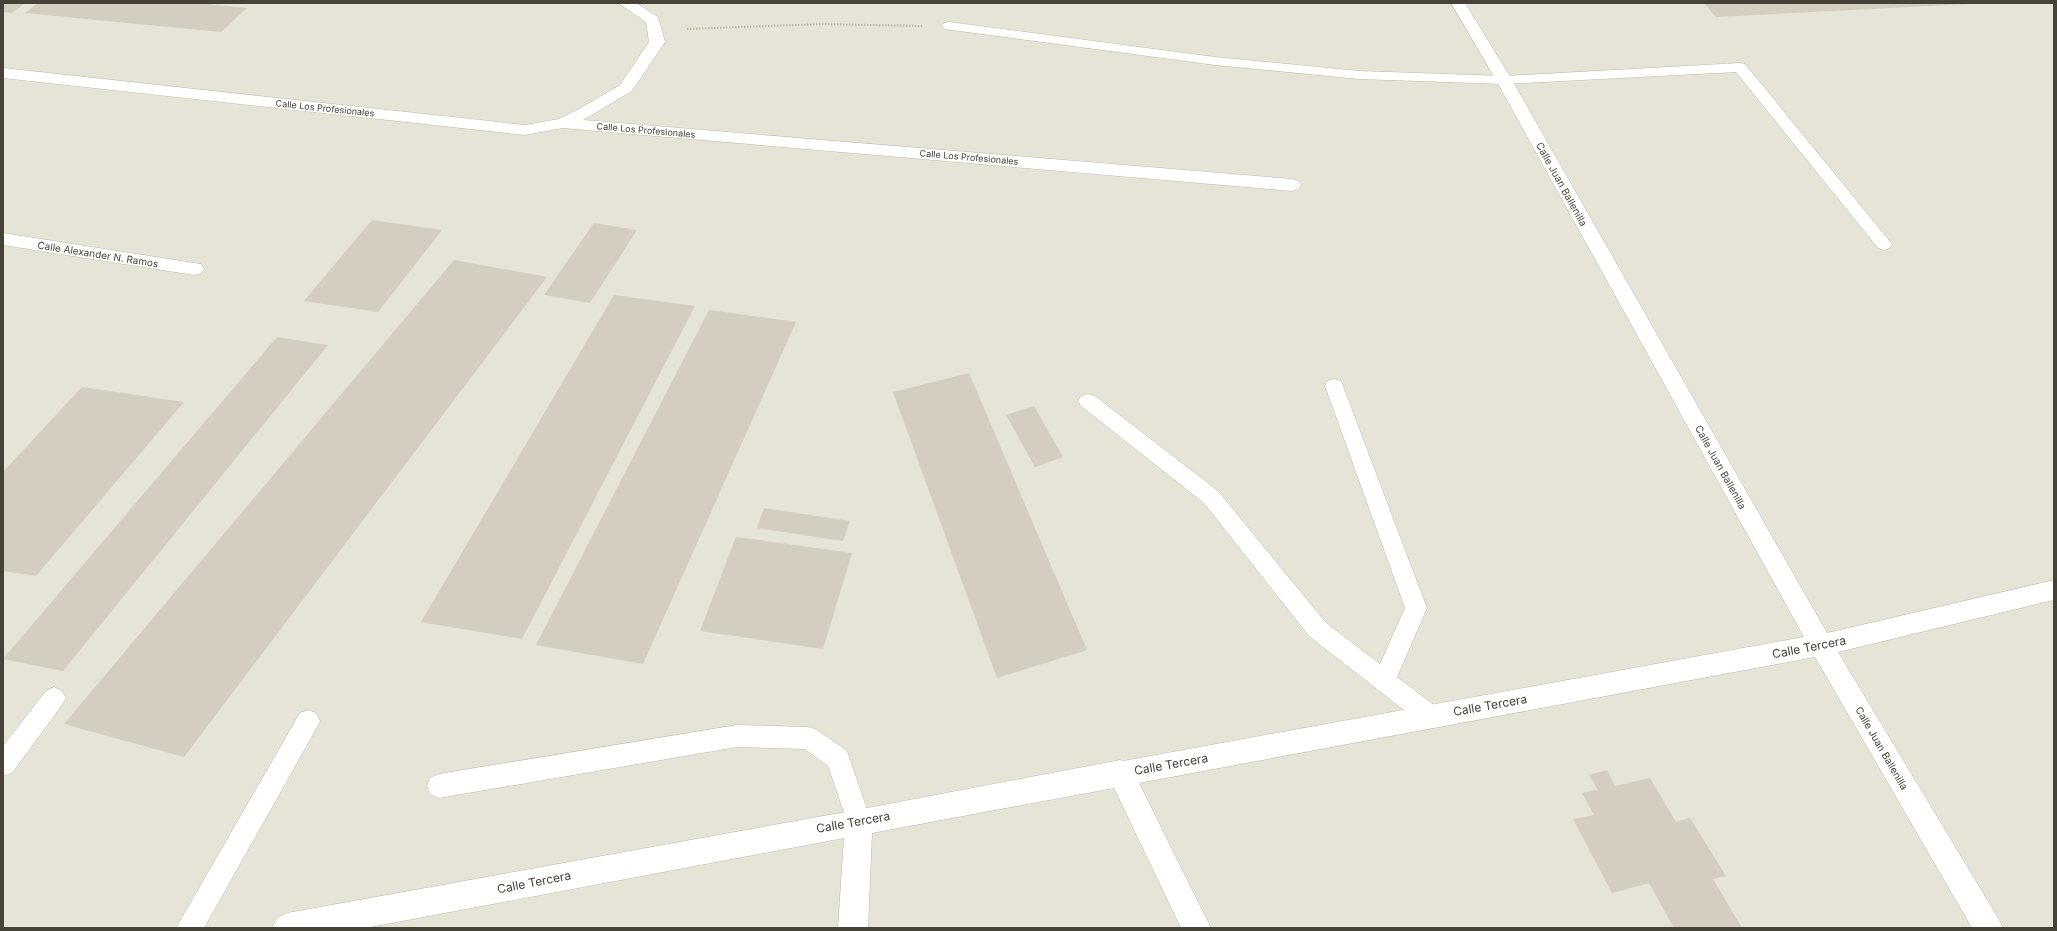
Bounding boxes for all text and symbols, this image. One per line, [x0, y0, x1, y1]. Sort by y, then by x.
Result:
street label: Calle Los Profesionales [275, 97, 375, 119]
street label: Calle Los Profesionales [596, 120, 696, 140]
street label: Calle Juan Ballenilla [1534, 140, 1590, 228]
street label: Calle Los Profesionales [919, 147, 1019, 167]
street label: Calle Alexander N. Ramos [37, 239, 159, 269]
street label: Calle Juan Ballenilla [1693, 423, 1749, 511]
street label: Calle Tercera [1771, 632, 1847, 662]
street label: Calle Tercera [1452, 691, 1528, 719]
street label: Calle Juan Ballenilla [1853, 704, 1911, 792]
street label: Calle Tercera [1133, 750, 1209, 778]
street label: Calle Tercera [815, 808, 891, 836]
street label: Calle Tercera [496, 867, 572, 897]

